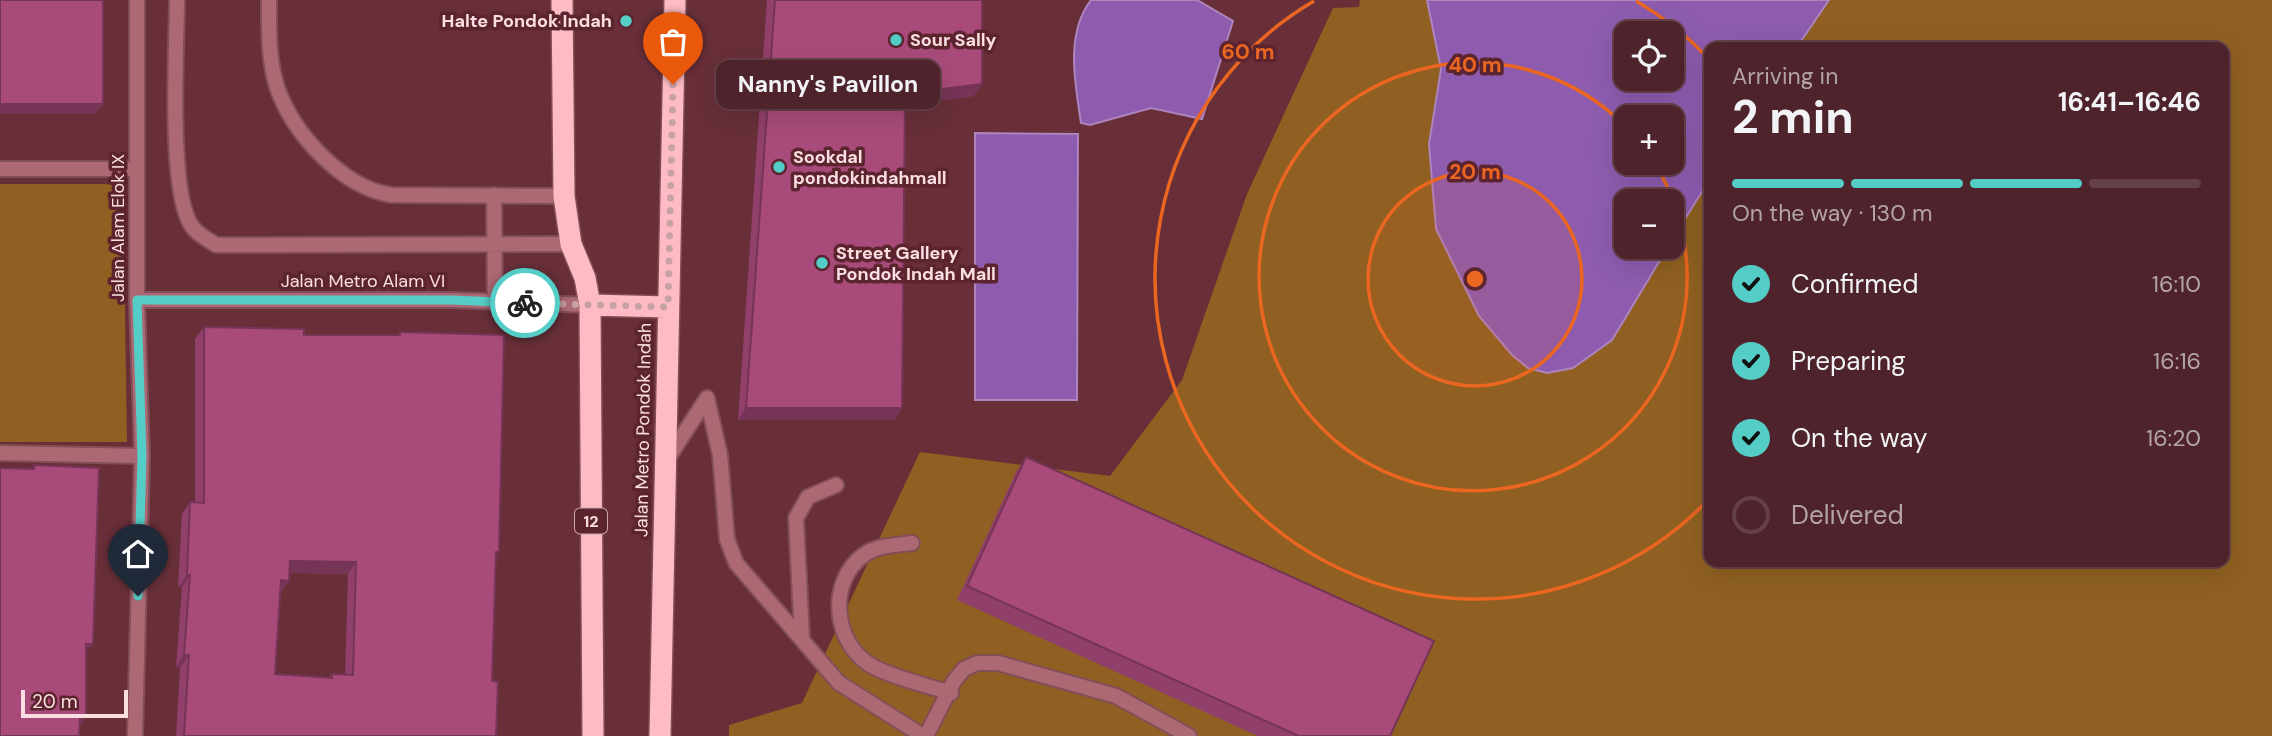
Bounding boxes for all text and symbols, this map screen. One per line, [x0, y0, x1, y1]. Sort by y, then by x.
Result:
place label: Halte Pondok Indah [442, 9, 612, 33]
pin [643, 12.0, 703, 84]
marker: Halte Pondok Indah [618, 13, 634, 29]
map controls [1614, 21, 1684, 259]
button: locate [1614, 21, 1684, 91]
icon: bag [654, 23, 692, 61]
place label: Sour Sally [910, 28, 997, 52]
marker: Sour Sally [888, 32, 904, 48]
text: 60 m [1222, 38, 1274, 66]
text: 40 m [1448, 51, 1502, 79]
callout: Nanny's Pavillon [715, 60, 939, 108]
text: Arriving in [1732, 61, 1838, 91]
text: Nanny's Pavillon [738, 69, 918, 99]
text: 16:41–16:46 [2058, 85, 2201, 119]
text: 2 min [1732, 87, 1854, 147]
button: + [1614, 105, 1684, 175]
place label: Sookdal pondokindahmall [793, 145, 947, 190]
street label: Jalan Alam Elok IX [106, 154, 130, 302]
text: 20 m [1449, 158, 1501, 186]
marker: Sookdal pondokindahmall [771, 159, 787, 175]
button: − [1614, 189, 1684, 259]
text: On the way · 130 m [1732, 198, 1933, 228]
place label: Street Gallery Pondok Indah Mall [836, 241, 996, 286]
marker: Street Gallery Pondok Indah Mall [814, 255, 830, 271]
icon: check [1732, 265, 1770, 303]
centre of rings [1463, 267, 1487, 291]
text: Confirmed [1791, 267, 1918, 301]
courier [490, 268, 560, 338]
street label: Jalan Metro Alam VI [281, 269, 445, 293]
text: 16:10 [2152, 269, 2201, 299]
icon: bike [506, 284, 544, 322]
street label: Jalan Metro Pondok Indah [629, 323, 657, 537]
icon: check [1732, 342, 1770, 380]
text: Preparing [1791, 344, 1906, 378]
text: 16:16 [2153, 346, 2201, 376]
icon: check [1732, 419, 1770, 457]
text: On the way [1791, 421, 1927, 455]
text: 16:20 [2146, 423, 2201, 453]
text: Delivered [1791, 498, 1904, 532]
road number: 12 [575, 508, 607, 534]
pin [108, 524, 168, 596]
icon: home [119, 535, 157, 573]
scale bar [21, 687, 128, 719]
text: 20 m [32, 689, 78, 714]

